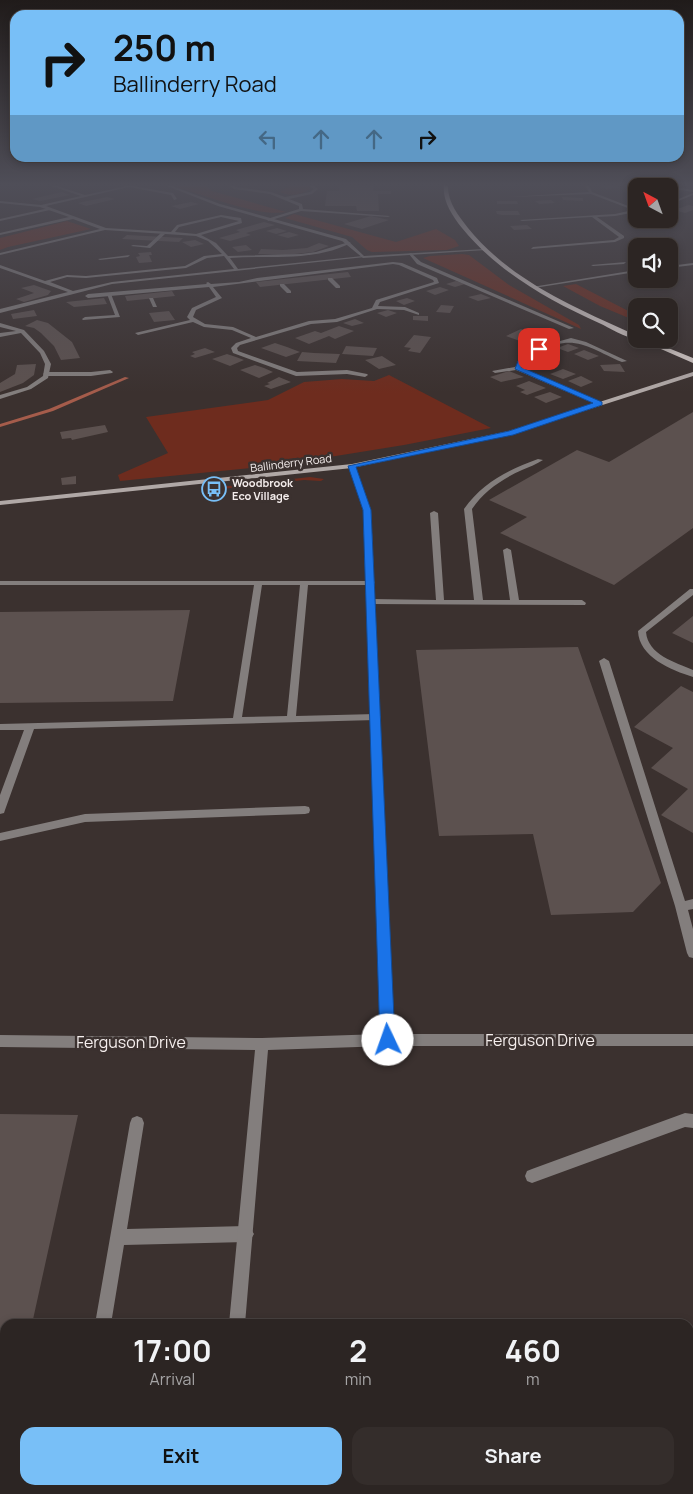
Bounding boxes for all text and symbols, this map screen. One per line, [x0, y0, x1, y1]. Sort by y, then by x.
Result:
text: 250 m [113, 24, 216, 72]
icon: right [30, 30, 95, 95]
text: Ballinderry Road [113, 69, 277, 99]
icon: left [254, 125, 282, 153]
icon: ahead [307, 125, 335, 153]
icon: ahead [360, 125, 388, 153]
icon: right [413, 125, 441, 153]
north arrow [628, 178, 678, 228]
map controls [628, 178, 678, 348]
button: sound [628, 238, 678, 288]
button: search [628, 298, 678, 348]
pin [518, 328, 560, 370]
icon: arrive [525, 335, 553, 363]
street label: Ballinderry Road [249, 450, 333, 475]
place label: Woodbrook Eco Village [232, 475, 294, 503]
bus stop icon: Woodbrook Eco Village [201, 476, 227, 502]
position arrow [361, 1013, 413, 1065]
street label: Ferguson Drive [485, 1029, 595, 1051]
street label: Ferguson Drive [76, 1031, 186, 1053]
text: 17:00 [133, 1330, 212, 1371]
text: 2 [349, 1330, 367, 1371]
text: 460 [504, 1330, 561, 1371]
text: Arrival [150, 1368, 195, 1390]
text: min [345, 1368, 372, 1390]
text: m [526, 1368, 540, 1390]
button: Exit [20, 1427, 342, 1485]
button: Share [352, 1427, 674, 1485]

